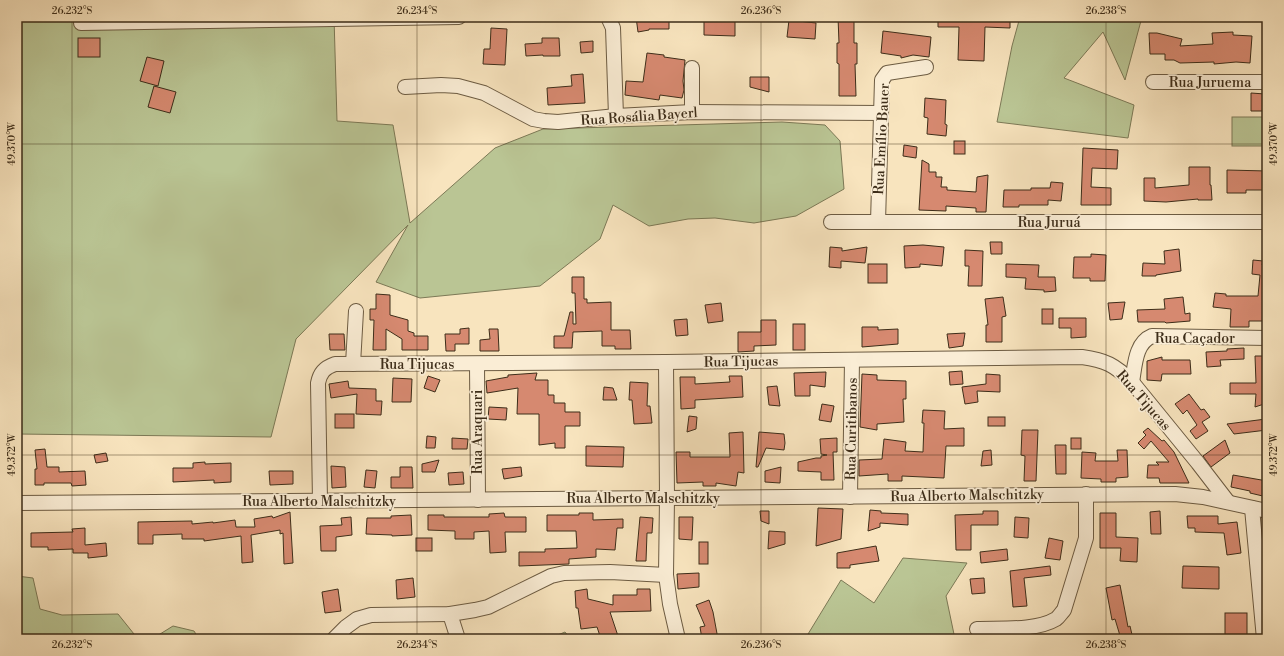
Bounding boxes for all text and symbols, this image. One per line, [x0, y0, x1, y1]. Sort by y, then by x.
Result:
text: 26.232°S [52, 5, 92, 17]
text: 26.234°S [397, 5, 438, 17]
text: 26.236°S [741, 5, 782, 17]
text: 26.238°S [1086, 5, 1127, 17]
street label: Rua Juruema [1169, 74, 1252, 92]
street label: Rua Emílio Bauer [870, 83, 894, 195]
street label: Rua Rosália Bayerl [580, 104, 698, 130]
text: 49.370°W [6, 121, 18, 166]
text: 49.370°W [1268, 121, 1280, 166]
street label: Rua Juruá [1017, 214, 1081, 232]
street label: Rua Caçador [1155, 330, 1235, 348]
street label: Rua Tijucas [704, 352, 778, 372]
street label: Rua Tijucas [380, 356, 454, 374]
street label: Rua Tijucas [1112, 367, 1175, 435]
street label: Rua Curitibanos [842, 377, 862, 481]
street label: Rua Araquari [469, 389, 487, 474]
text: 49.372°W [6, 433, 18, 476]
text: 49.372°W [1268, 433, 1280, 476]
street label: Rua Alberto Malschitzky [890, 486, 1044, 506]
street label: Rua Alberto Malschitzky [566, 490, 720, 508]
street label: Rua Alberto Malschitzky [242, 493, 396, 511]
text: 26.232°S [52, 639, 92, 651]
text: 26.234°S [397, 639, 438, 651]
text: 26.236°S [741, 639, 782, 651]
text: 26.238°S [1086, 639, 1127, 651]

